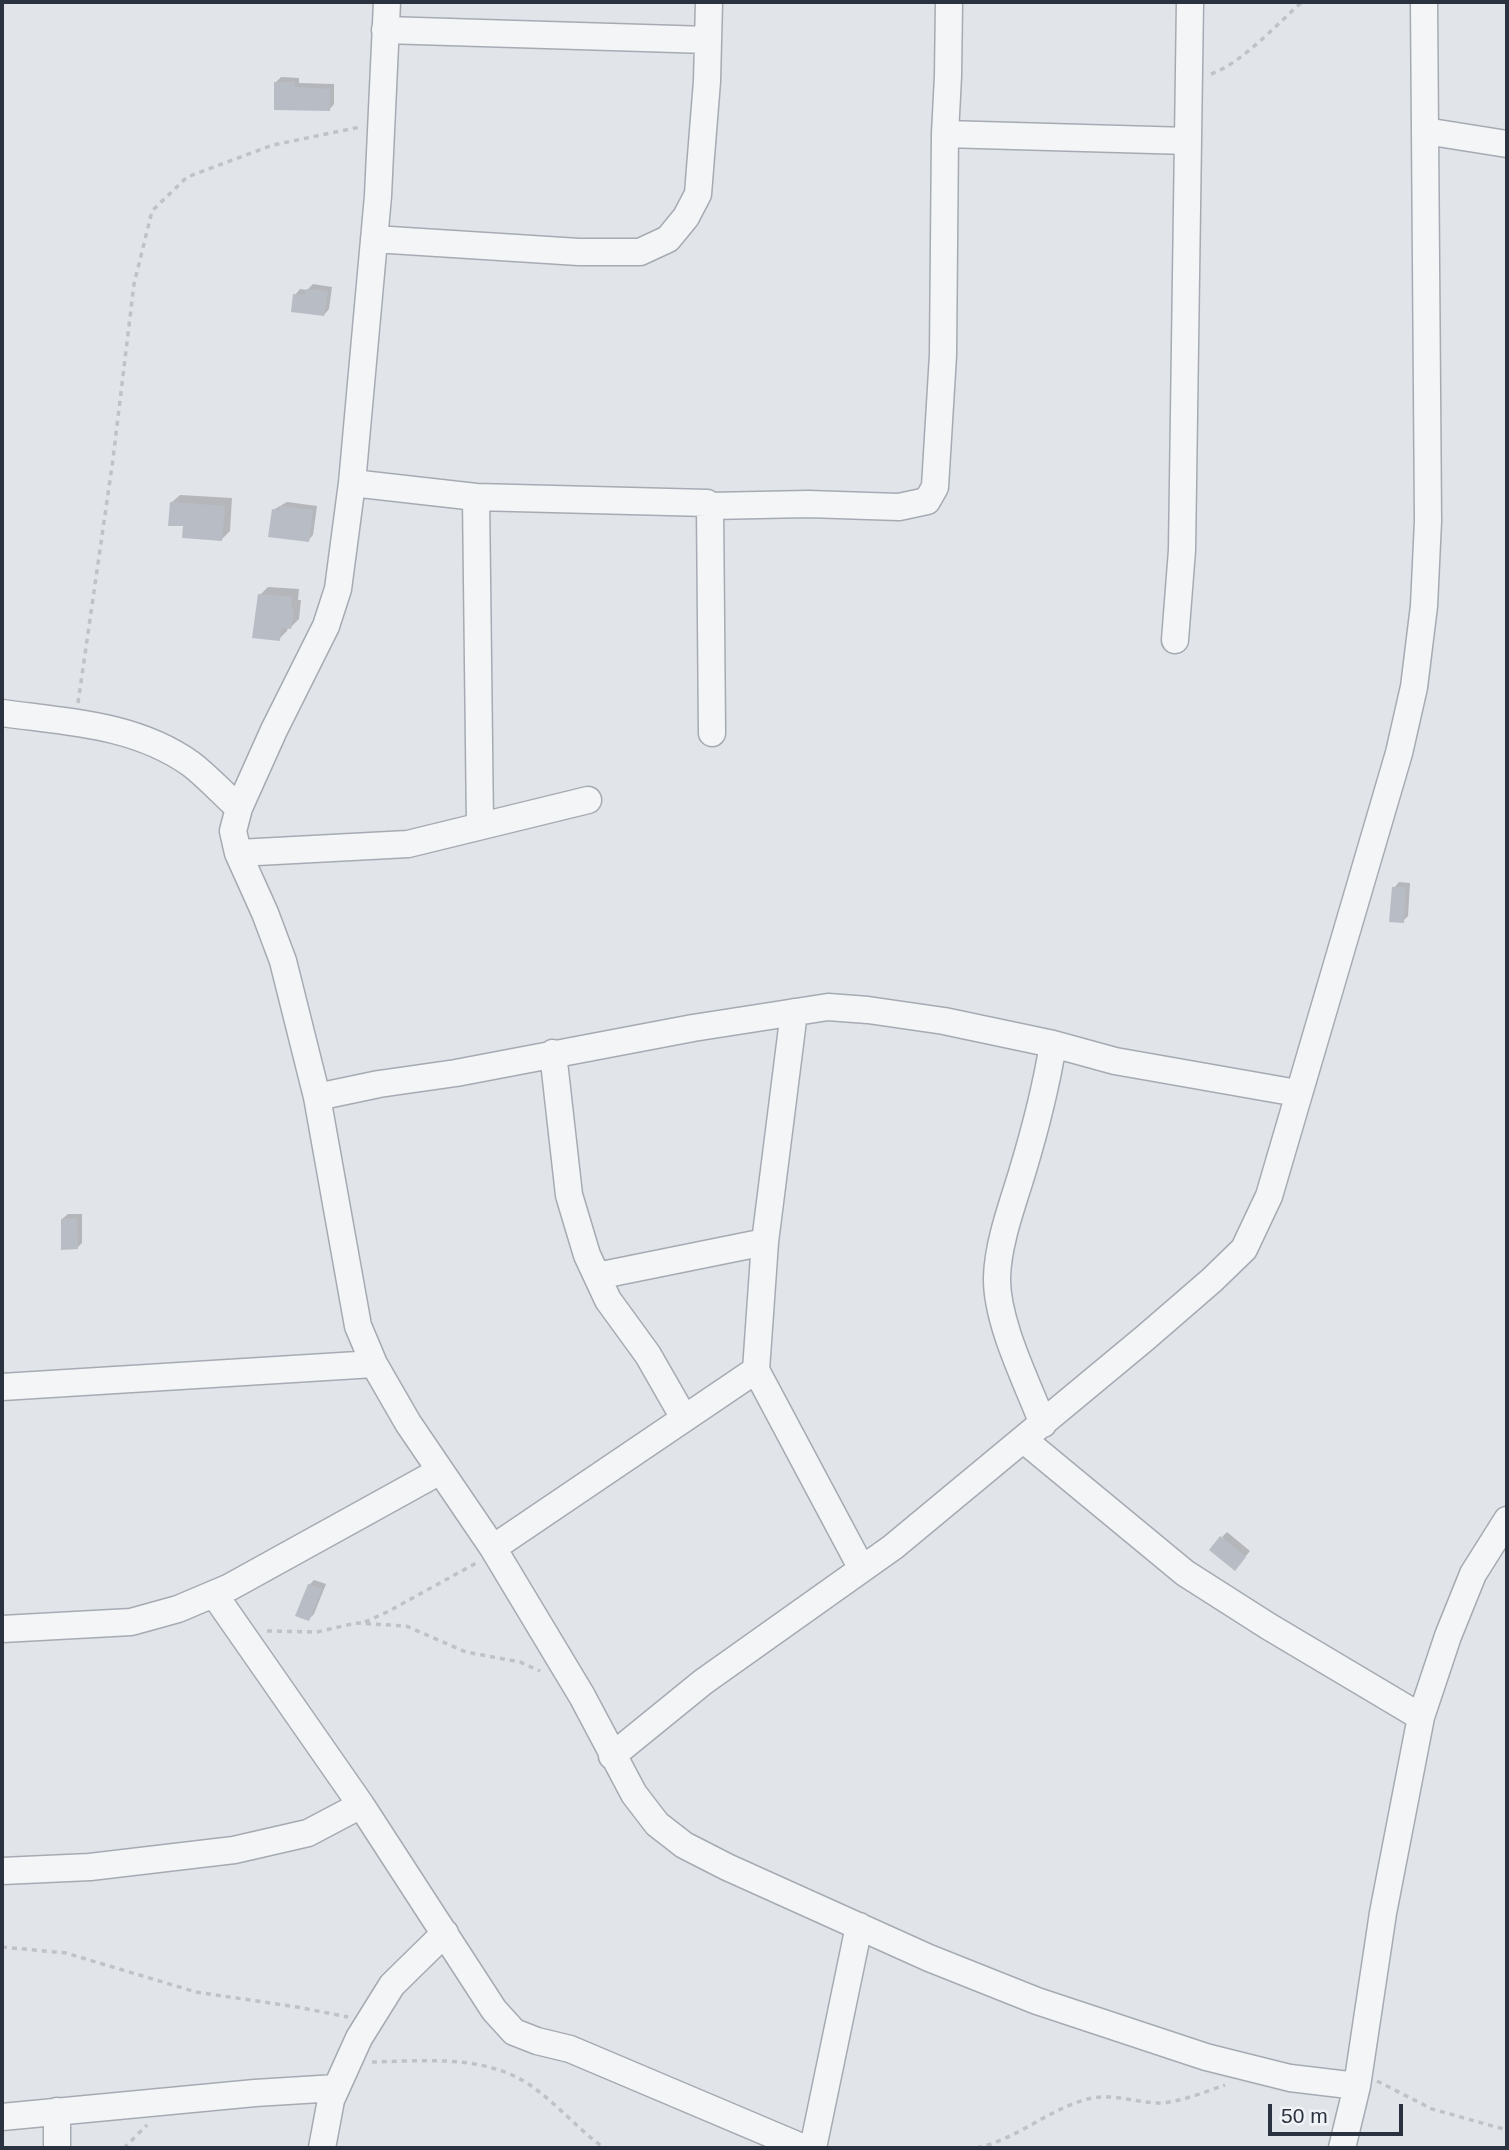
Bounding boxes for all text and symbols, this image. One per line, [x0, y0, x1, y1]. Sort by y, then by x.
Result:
scale bar [1271, 2090, 1406, 2134]
text: 50 m [1281, 2104, 1328, 2127]

